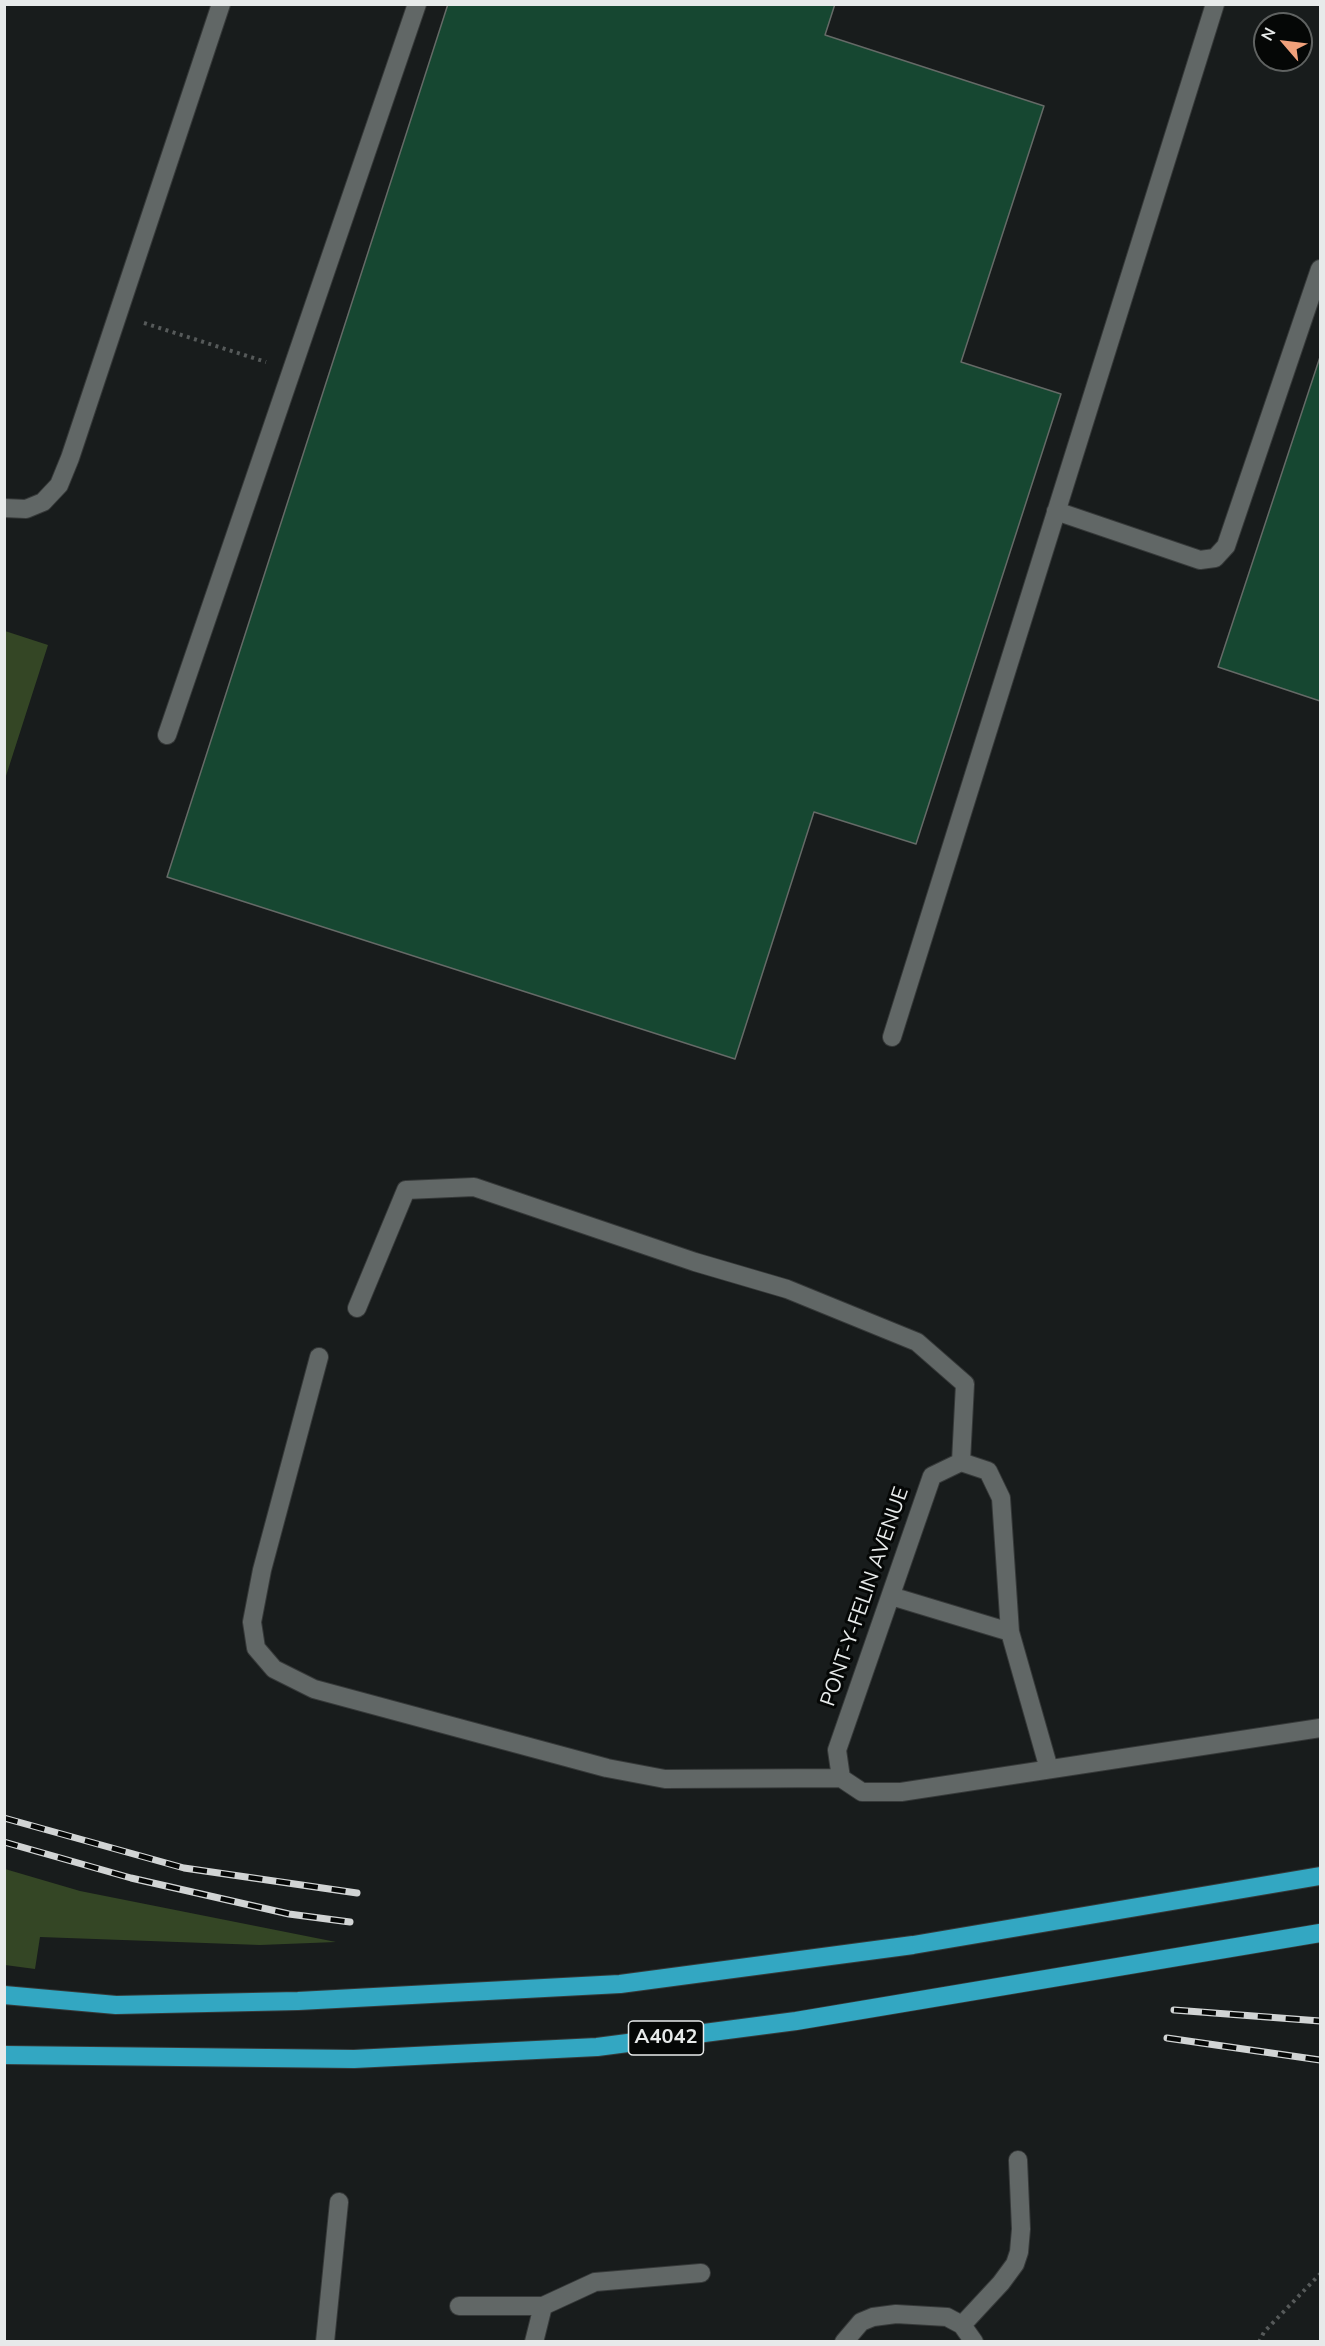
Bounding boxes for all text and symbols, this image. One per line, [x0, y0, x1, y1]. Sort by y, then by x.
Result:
north arrow [1253, 12, 1313, 72]
text: N [1256, 24, 1281, 45]
street label: PONT-Y-FELIN AVENUE [817, 1484, 915, 1710]
road number: A4042 [628, 2021, 704, 2055]

